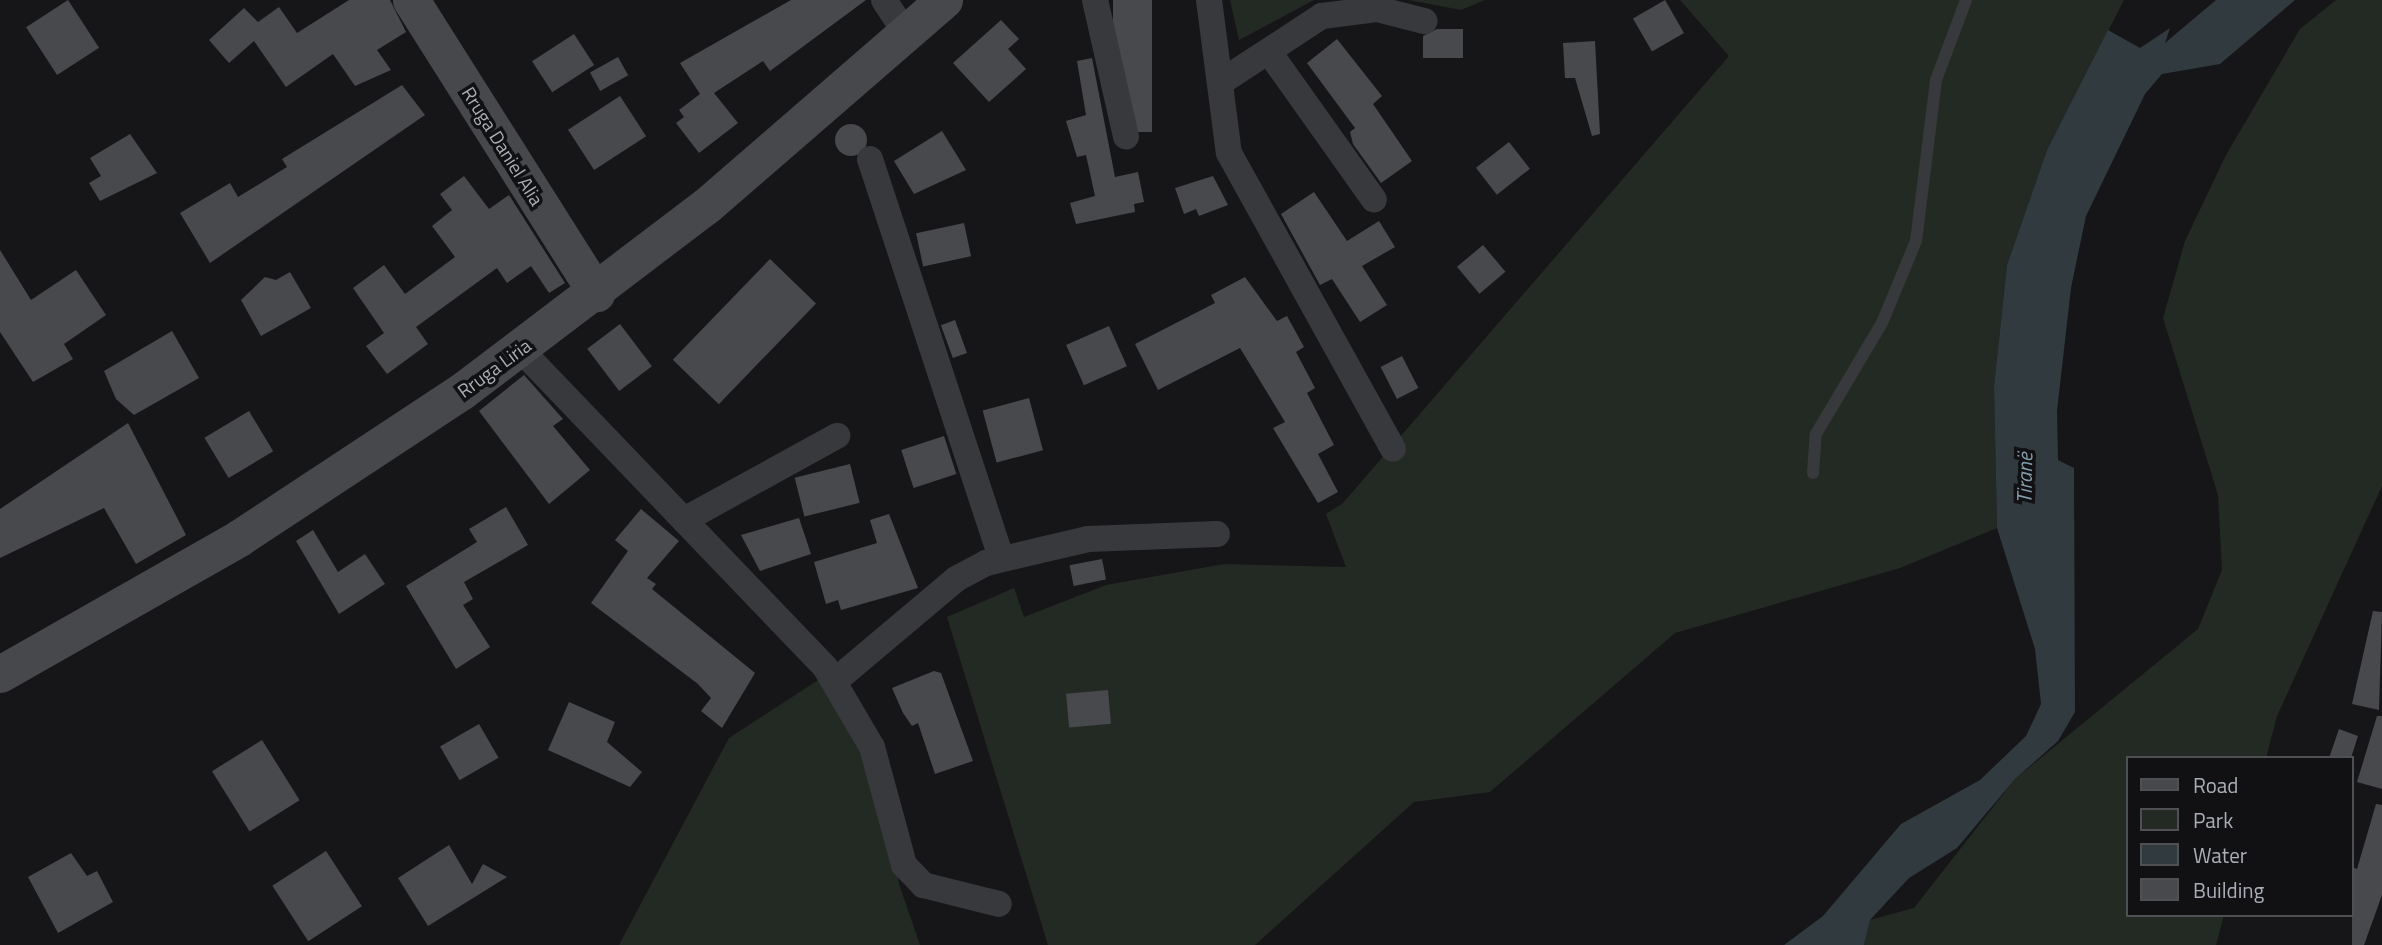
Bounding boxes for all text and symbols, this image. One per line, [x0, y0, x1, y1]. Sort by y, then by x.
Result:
street label: Rruga Daniel Alia [457, 82, 549, 210]
street label: Rruga Liria [453, 334, 535, 402]
water label: Tiranë [2011, 452, 2037, 504]
legend [2126, 756, 2354, 917]
text: Road [2193, 769, 2238, 801]
text: Park [2193, 804, 2233, 836]
text: Water [2193, 839, 2247, 871]
text: Building [2193, 874, 2264, 906]

